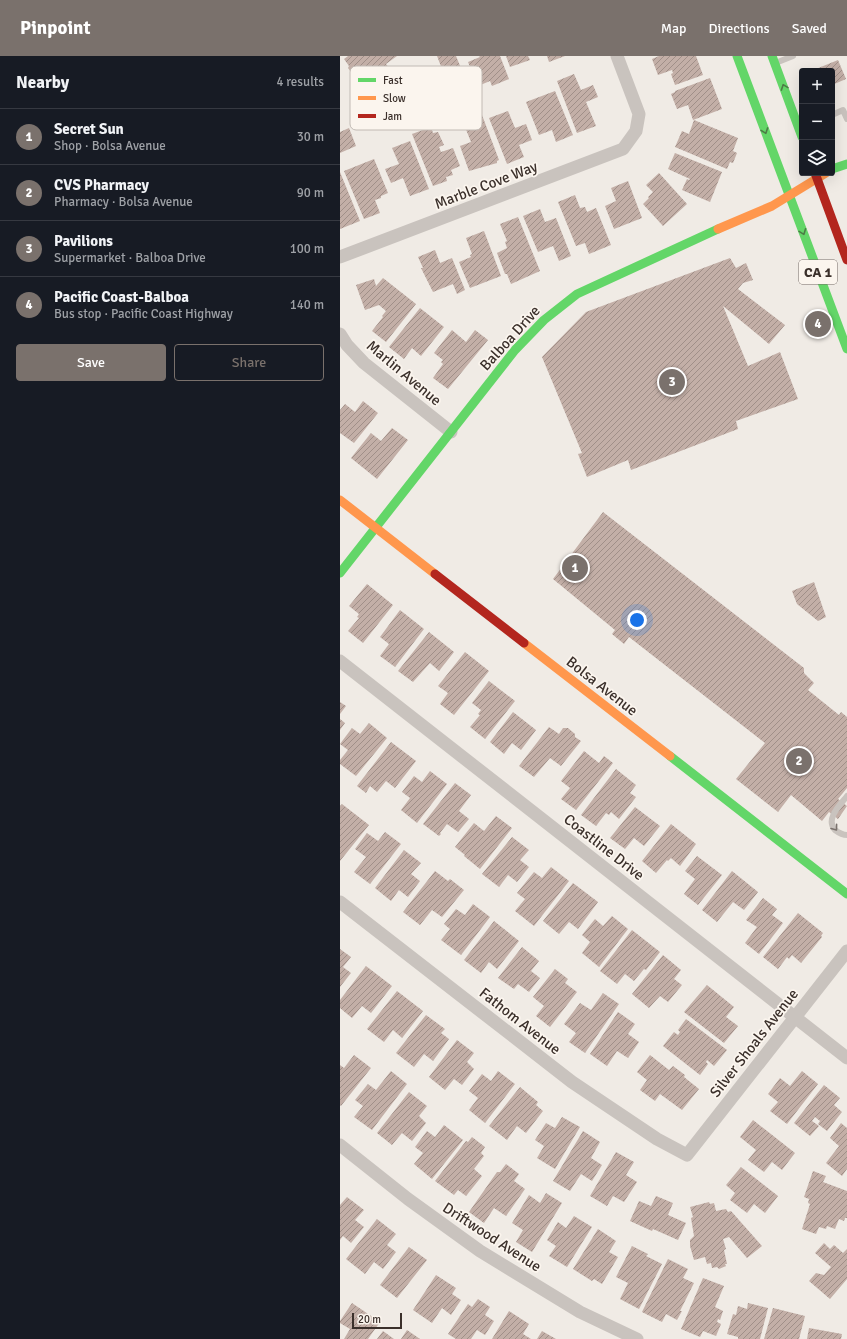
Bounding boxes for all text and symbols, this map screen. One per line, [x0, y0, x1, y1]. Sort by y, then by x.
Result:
text: Pinpoint [20, 16, 91, 40]
text: Map [661, 20, 687, 37]
text: Directions [709, 20, 770, 37]
text: Saved [792, 20, 827, 37]
legend [350, 66, 482, 130]
map controls [799, 68, 835, 176]
button: + [799, 68, 835, 104]
text: Nearby [16, 72, 69, 93]
text: 4 results [276, 74, 324, 90]
text: Fast [383, 74, 403, 87]
one-way arrow [780, 84, 788, 91]
text: Slow [383, 92, 406, 105]
button: − [799, 104, 835, 140]
text: Jam [383, 110, 402, 123]
text: Secret Sun [54, 120, 124, 138]
one-way arrow [761, 128, 769, 135]
text: 1 [25, 129, 33, 145]
text: 30 m [297, 129, 324, 145]
text: Shop · Bolsa Avenue [54, 138, 166, 154]
button: layers [799, 140, 835, 176]
street label: Marble Cove Way [432, 157, 540, 213]
text: CVS Pharmacy [54, 176, 149, 194]
text: 2 [25, 185, 33, 201]
text: 90 m [297, 185, 324, 201]
text: Pharmacy · Bolsa Avenue [54, 194, 193, 210]
one-way arrow [798, 228, 806, 235]
text: Pavilions [54, 232, 113, 250]
text: 3 [25, 241, 33, 257]
text: 100 m [290, 241, 324, 257]
text: Supermarket · Balboa Drive [54, 250, 206, 266]
road number: CA 1 [799, 260, 837, 284]
text: Pacific Coast-Balboa [54, 288, 189, 306]
text: 4 [25, 297, 33, 313]
text: 140 m [290, 297, 324, 313]
street label: Balboa Drive [476, 302, 544, 374]
text: Bus stop · Pacific Coast Highway [54, 306, 233, 322]
pin: 4 [805, 309, 831, 339]
street label: Marlin Avenue [363, 337, 445, 409]
button: Save [16, 344, 166, 381]
button: Share [174, 344, 324, 381]
pin: 3 [659, 367, 685, 397]
pin: 1 [562, 553, 588, 583]
your location [627, 610, 647, 630]
street label: Bolsa Avenue [563, 653, 641, 719]
pin: 2 [786, 746, 812, 776]
street label: Coastline Drive [560, 810, 648, 884]
one-way arrow [830, 823, 837, 830]
street label: Fathom Avenue [476, 984, 564, 1058]
street label: Silver Shoals Avenue [706, 985, 802, 1101]
street label: Driftwood Avenue [439, 1198, 545, 1276]
scale bar [352, 1311, 402, 1330]
text: 20 m [358, 1313, 381, 1326]

